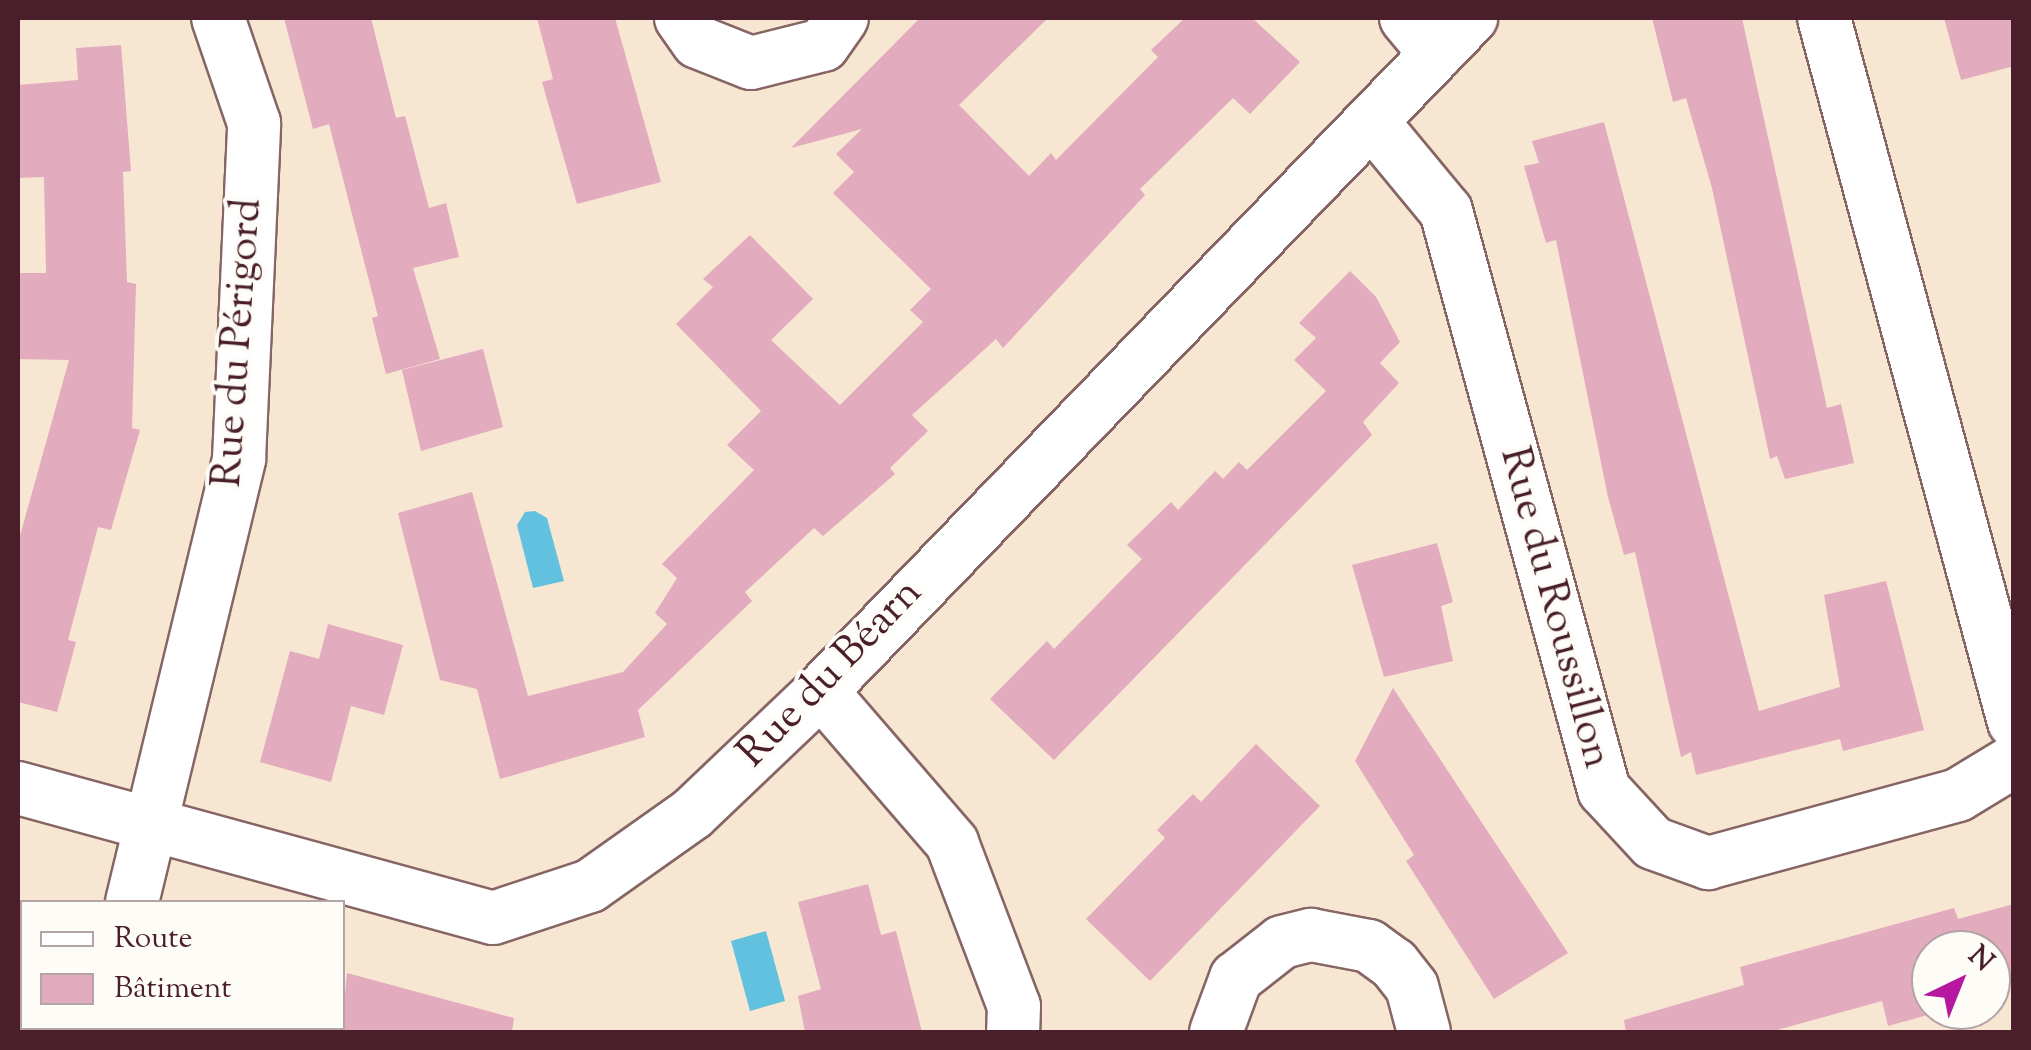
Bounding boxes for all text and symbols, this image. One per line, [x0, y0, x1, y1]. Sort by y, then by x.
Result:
street label: Rue du Périgord [204, 197, 274, 489]
street label: Rue du Roussillon [1487, 442, 1621, 774]
street label: Rue du Béarn [728, 569, 934, 779]
legend [20, 900, 345, 1030]
text: Route [114, 918, 193, 961]
north arrow [1911, 930, 2011, 1030]
text: N [1958, 937, 2002, 982]
text: Bâtiment [114, 968, 231, 1011]

